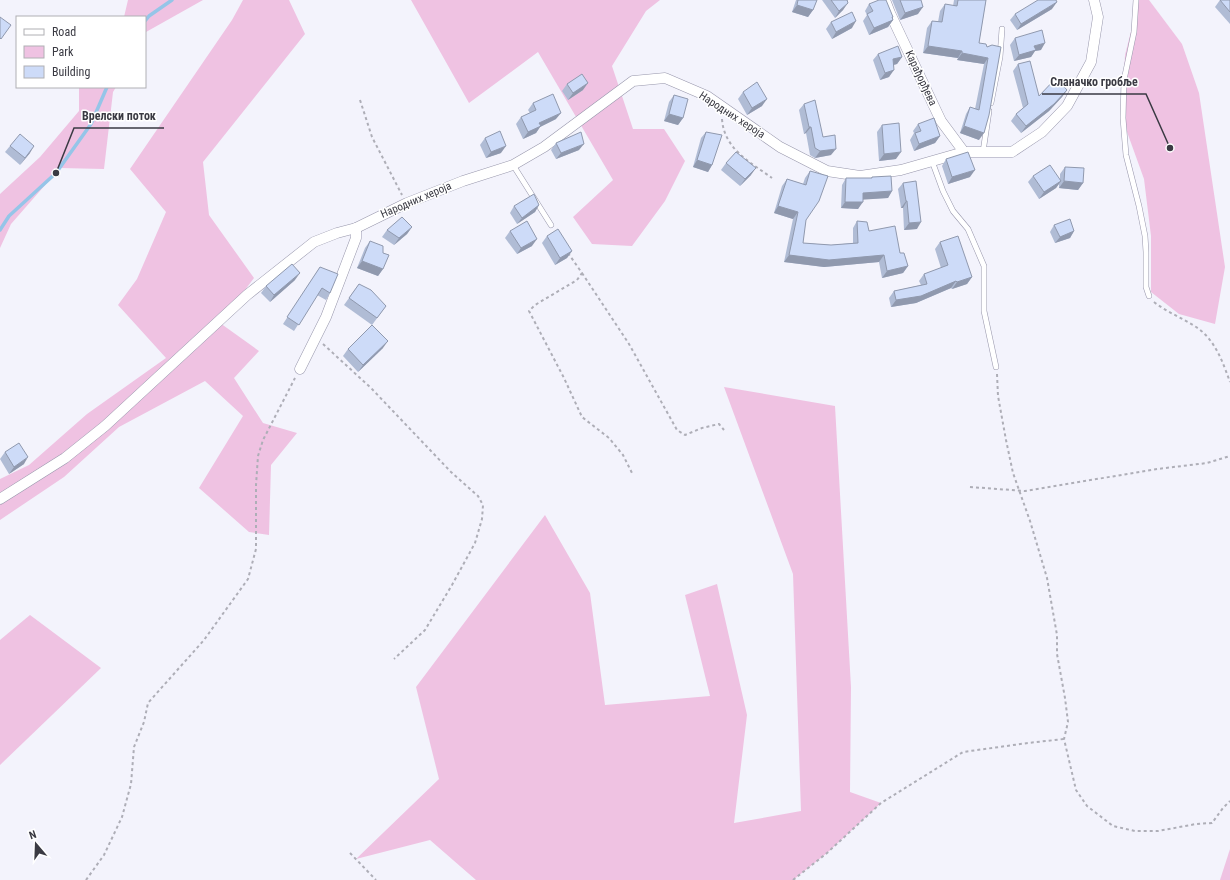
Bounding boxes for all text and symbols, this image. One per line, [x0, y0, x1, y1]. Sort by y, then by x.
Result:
legend [16, 16, 146, 88]
text: Road [52, 25, 76, 39]
text: Park [52, 45, 74, 59]
street label: Карађорђева [902, 48, 940, 108]
text: Building [52, 65, 90, 79]
callout: Сланачко гробље [1042, 70, 1146, 94]
text: Сланачко гробље [1050, 75, 1138, 89]
street label: Народних хероја [697, 89, 767, 141]
callout: Врелски поток [74, 104, 164, 128]
text: Врелски поток [82, 109, 156, 123]
street label: Народних хероја [379, 179, 453, 221]
north arrow [16, 824, 56, 864]
text: N [28, 828, 38, 842]

